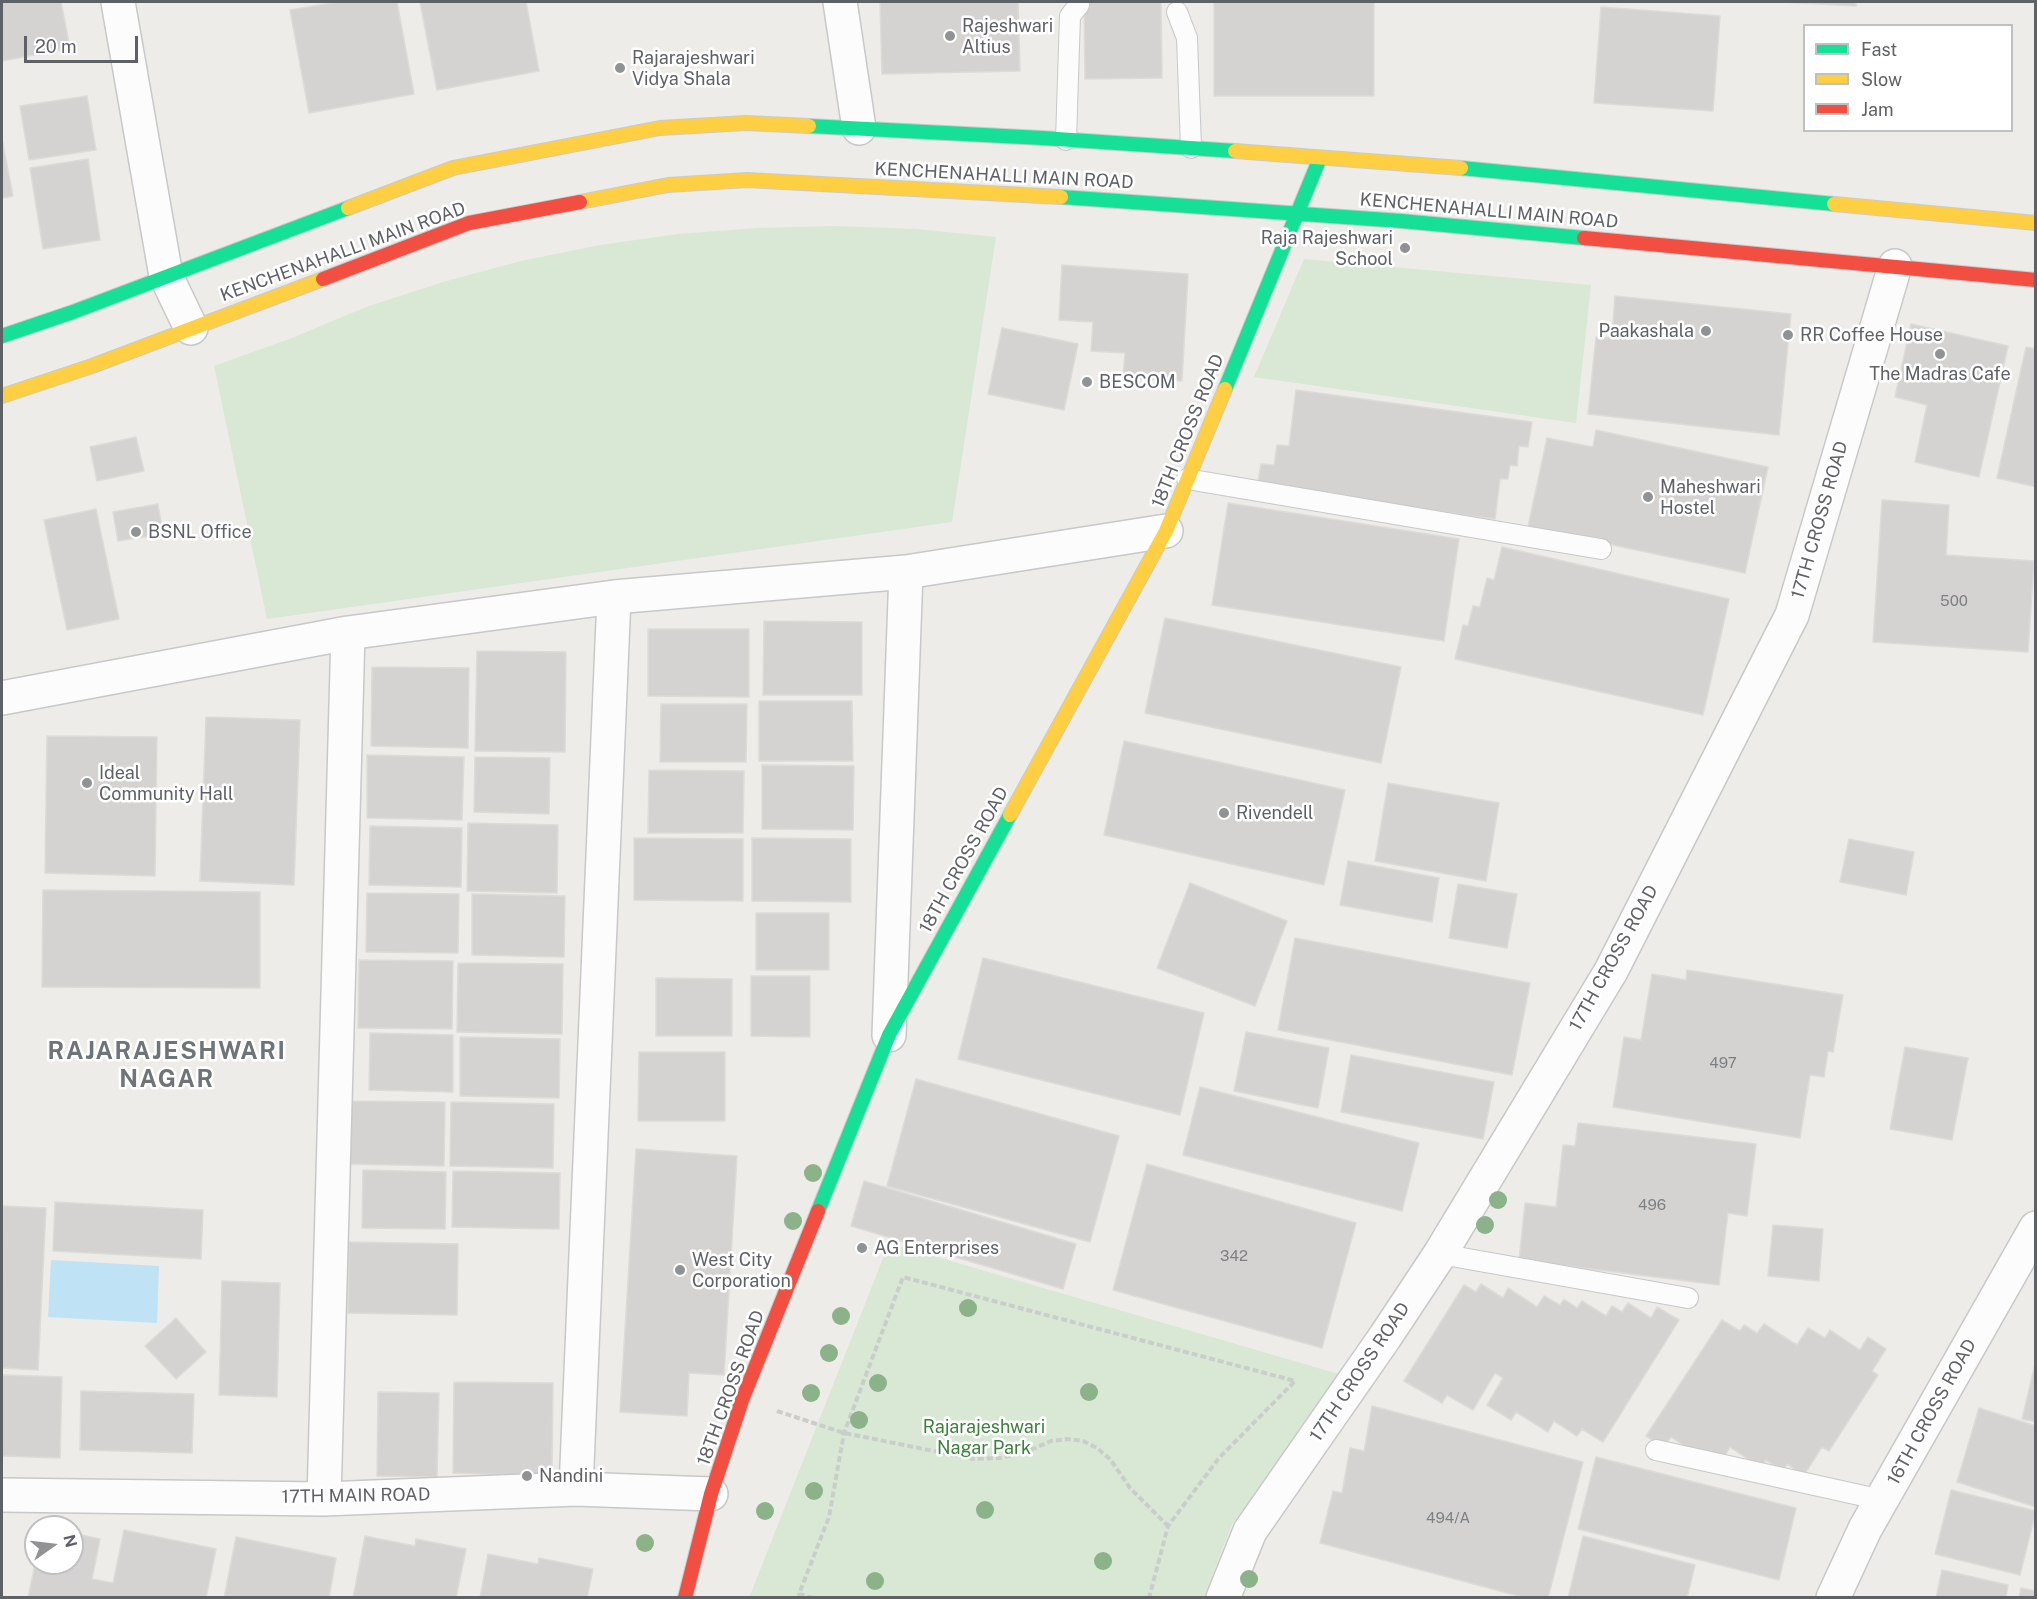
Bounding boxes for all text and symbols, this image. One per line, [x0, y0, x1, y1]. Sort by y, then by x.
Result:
place label: Rajeshwari Altius [962, 15, 1053, 57]
scale bar [27, 24, 141, 62]
legend [1803, 24, 2013, 132]
marker: Rajeshwari Altius [943, 29, 957, 43]
text: 20 m [35, 36, 77, 57]
text: Fast [1861, 39, 1897, 60]
place label: Rajarajeshwari Vidya Shala [632, 47, 755, 90]
marker: Rajarajeshwari Vidya Shala [613, 61, 627, 75]
text: Slow [1861, 69, 1902, 90]
text: Jam [1861, 99, 1894, 120]
street label: KENCHENAHALLI MAIN ROAD [874, 158, 1134, 194]
street label: KENCHENAHALLI MAIN ROAD [1359, 189, 1619, 233]
street label: KENCHENAHALLI MAIN ROAD [217, 197, 469, 307]
place label: Raja Rajeshwari School [1261, 227, 1393, 270]
marker: Raja Rajeshwari School [1398, 241, 1412, 255]
place label: Paakashala [1598, 320, 1694, 342]
marker: Paakashala [1699, 324, 1713, 338]
place label: RR Coffee House [1800, 324, 1943, 346]
marker: RR Coffee House [1781, 328, 1795, 342]
marker: The Madras Cafe [1933, 347, 1947, 361]
street label: 18TH CROSS ROAD [1147, 351, 1229, 511]
place label: The Madras Cafe [1869, 363, 2011, 385]
place label: BESCOM [1099, 371, 1176, 393]
marker: BESCOM [1080, 375, 1094, 389]
street label: 17TH CROSS ROAD [1787, 439, 1853, 601]
place label: Maheshwari Hostel [1660, 476, 1761, 518]
marker: Maheshwari Hostel [1641, 490, 1655, 504]
place label: BSNL Office [148, 521, 252, 543]
marker: BSNL Office [129, 525, 143, 539]
house number: 500 [1940, 592, 1968, 610]
place label: Ideal Community Hall [99, 762, 233, 804]
marker: Ideal Community Hall [80, 776, 94, 790]
street label: 18TH CROSS ROAD [915, 783, 1013, 937]
place label: Rivendell [1236, 802, 1314, 824]
marker: Rivendell [1217, 806, 1231, 820]
street label: 17TH CROSS ROAD [1565, 881, 1663, 1035]
district label: RAJARAJESHWARI NAGAR [48, 1038, 286, 1094]
house number: 497 [1709, 1054, 1737, 1072]
house number: 496 [1638, 1196, 1666, 1214]
place label: AG Enterprises [874, 1237, 999, 1259]
marker: AG Enterprises [855, 1241, 869, 1255]
house number: 342 [1220, 1247, 1248, 1265]
place label: West City Corporation [692, 1249, 791, 1292]
marker: West City Corporation [673, 1263, 687, 1277]
street label: 17TH CROSS ROAD [1305, 1298, 1415, 1446]
street label: 18TH CROSS ROAD [693, 1307, 769, 1469]
street label: 16TH CROSS ROAD [1883, 1335, 1981, 1489]
park label: Rajarajeshwari Nagar Park [923, 1416, 1045, 1458]
place label: Nandini [539, 1465, 603, 1487]
marker: Nandini [520, 1469, 534, 1483]
street label: 17TH MAIN ROAD [282, 1484, 430, 1508]
house number: 494/A [1426, 1509, 1470, 1527]
north arrow [24, 1515, 84, 1575]
text: N [59, 1533, 81, 1549]

